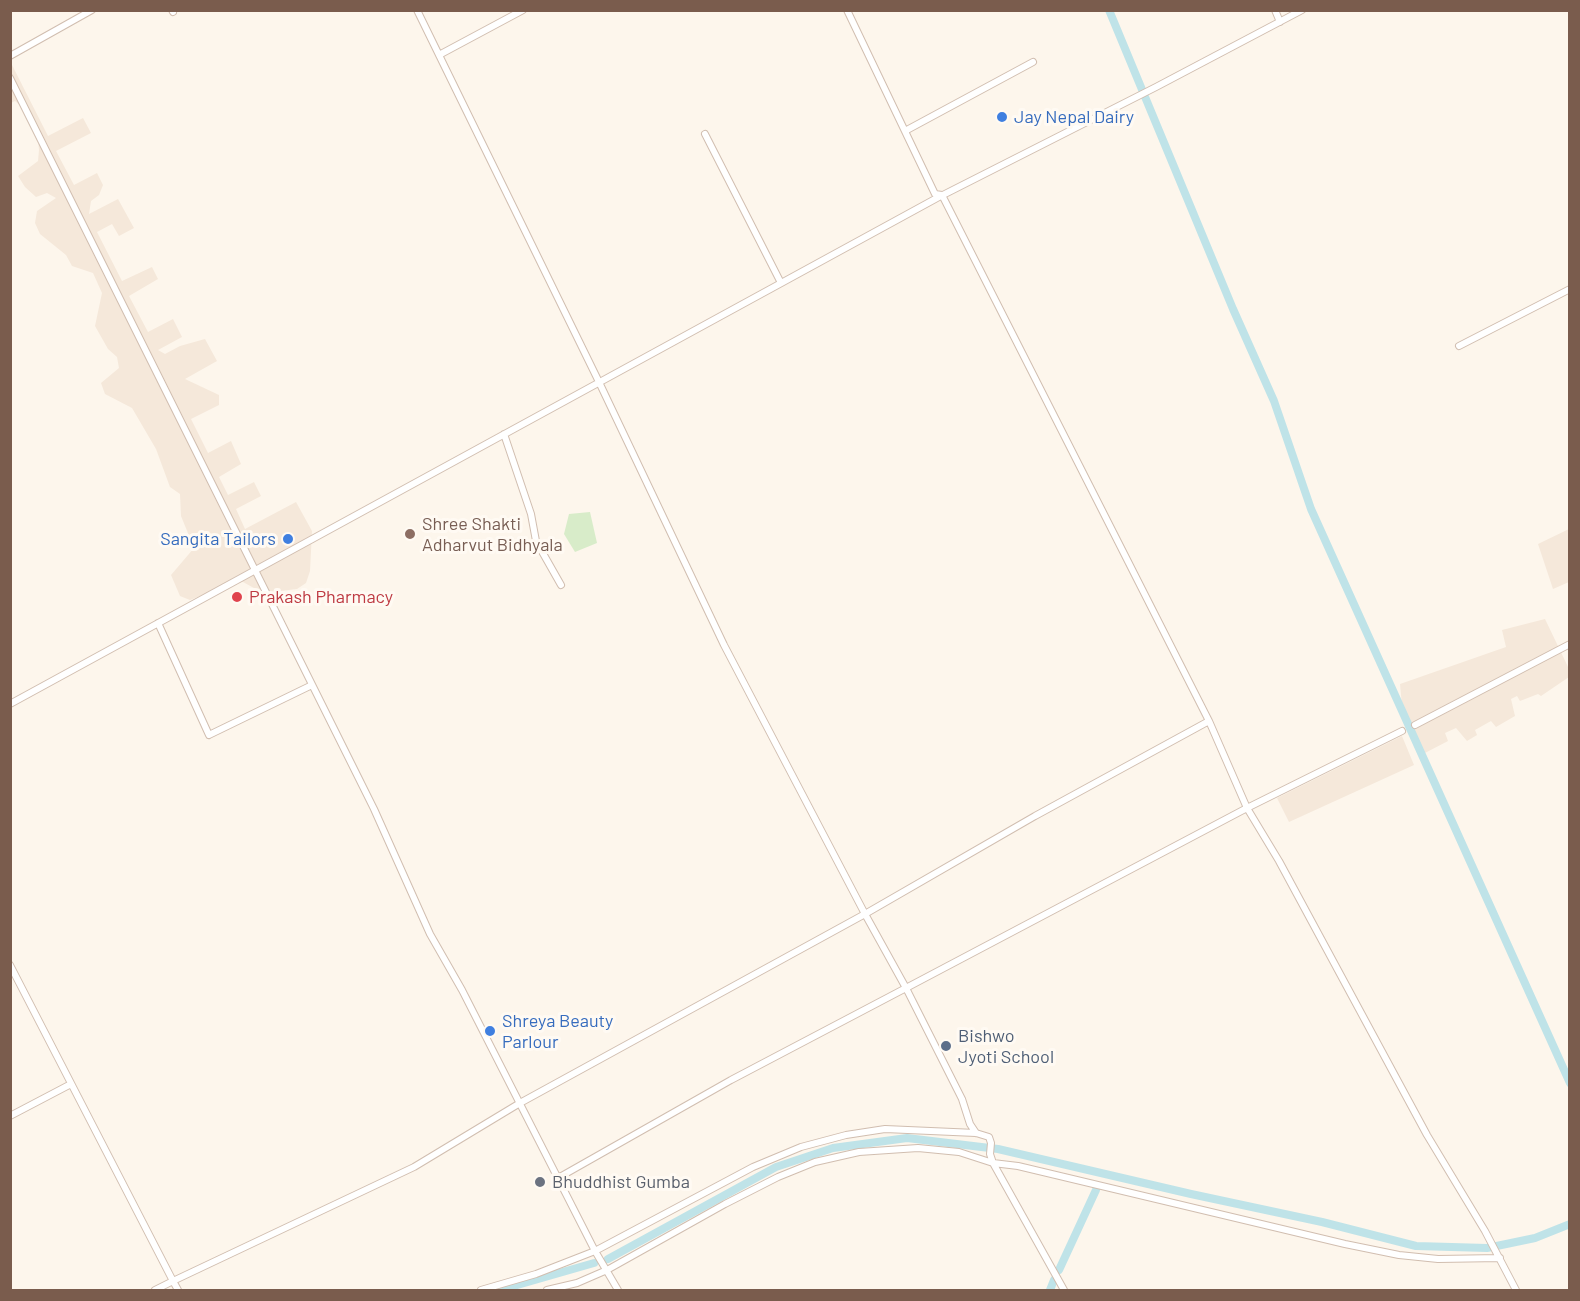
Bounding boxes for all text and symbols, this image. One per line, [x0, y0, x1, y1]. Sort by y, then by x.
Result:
place label: Jay Nepal Dairy [1014, 106, 1134, 128]
marker: Jay Nepal Dairy [995, 110, 1009, 124]
place label: Shree Shakti Adharvut Bidhyala [422, 513, 563, 556]
marker: Shree Shakti Adharvut Bidhyala [403, 527, 417, 541]
place label: Sangita Tailors [160, 528, 276, 550]
marker: Sangita Tailors [281, 532, 295, 546]
place label: Prakash Pharmacy [249, 586, 393, 608]
marker: Prakash Pharmacy [230, 590, 244, 604]
place label: Shreya Beauty Parlour [502, 1010, 613, 1052]
marker: Shreya Beauty Parlour [483, 1024, 497, 1038]
place label: Bishwo Jyoti School [958, 1025, 1054, 1068]
marker: Bishwo Jyoti School [939, 1039, 953, 1053]
place label: Bhuddhist Gumba [552, 1171, 690, 1193]
marker: Bhuddhist Gumba [533, 1175, 547, 1189]

